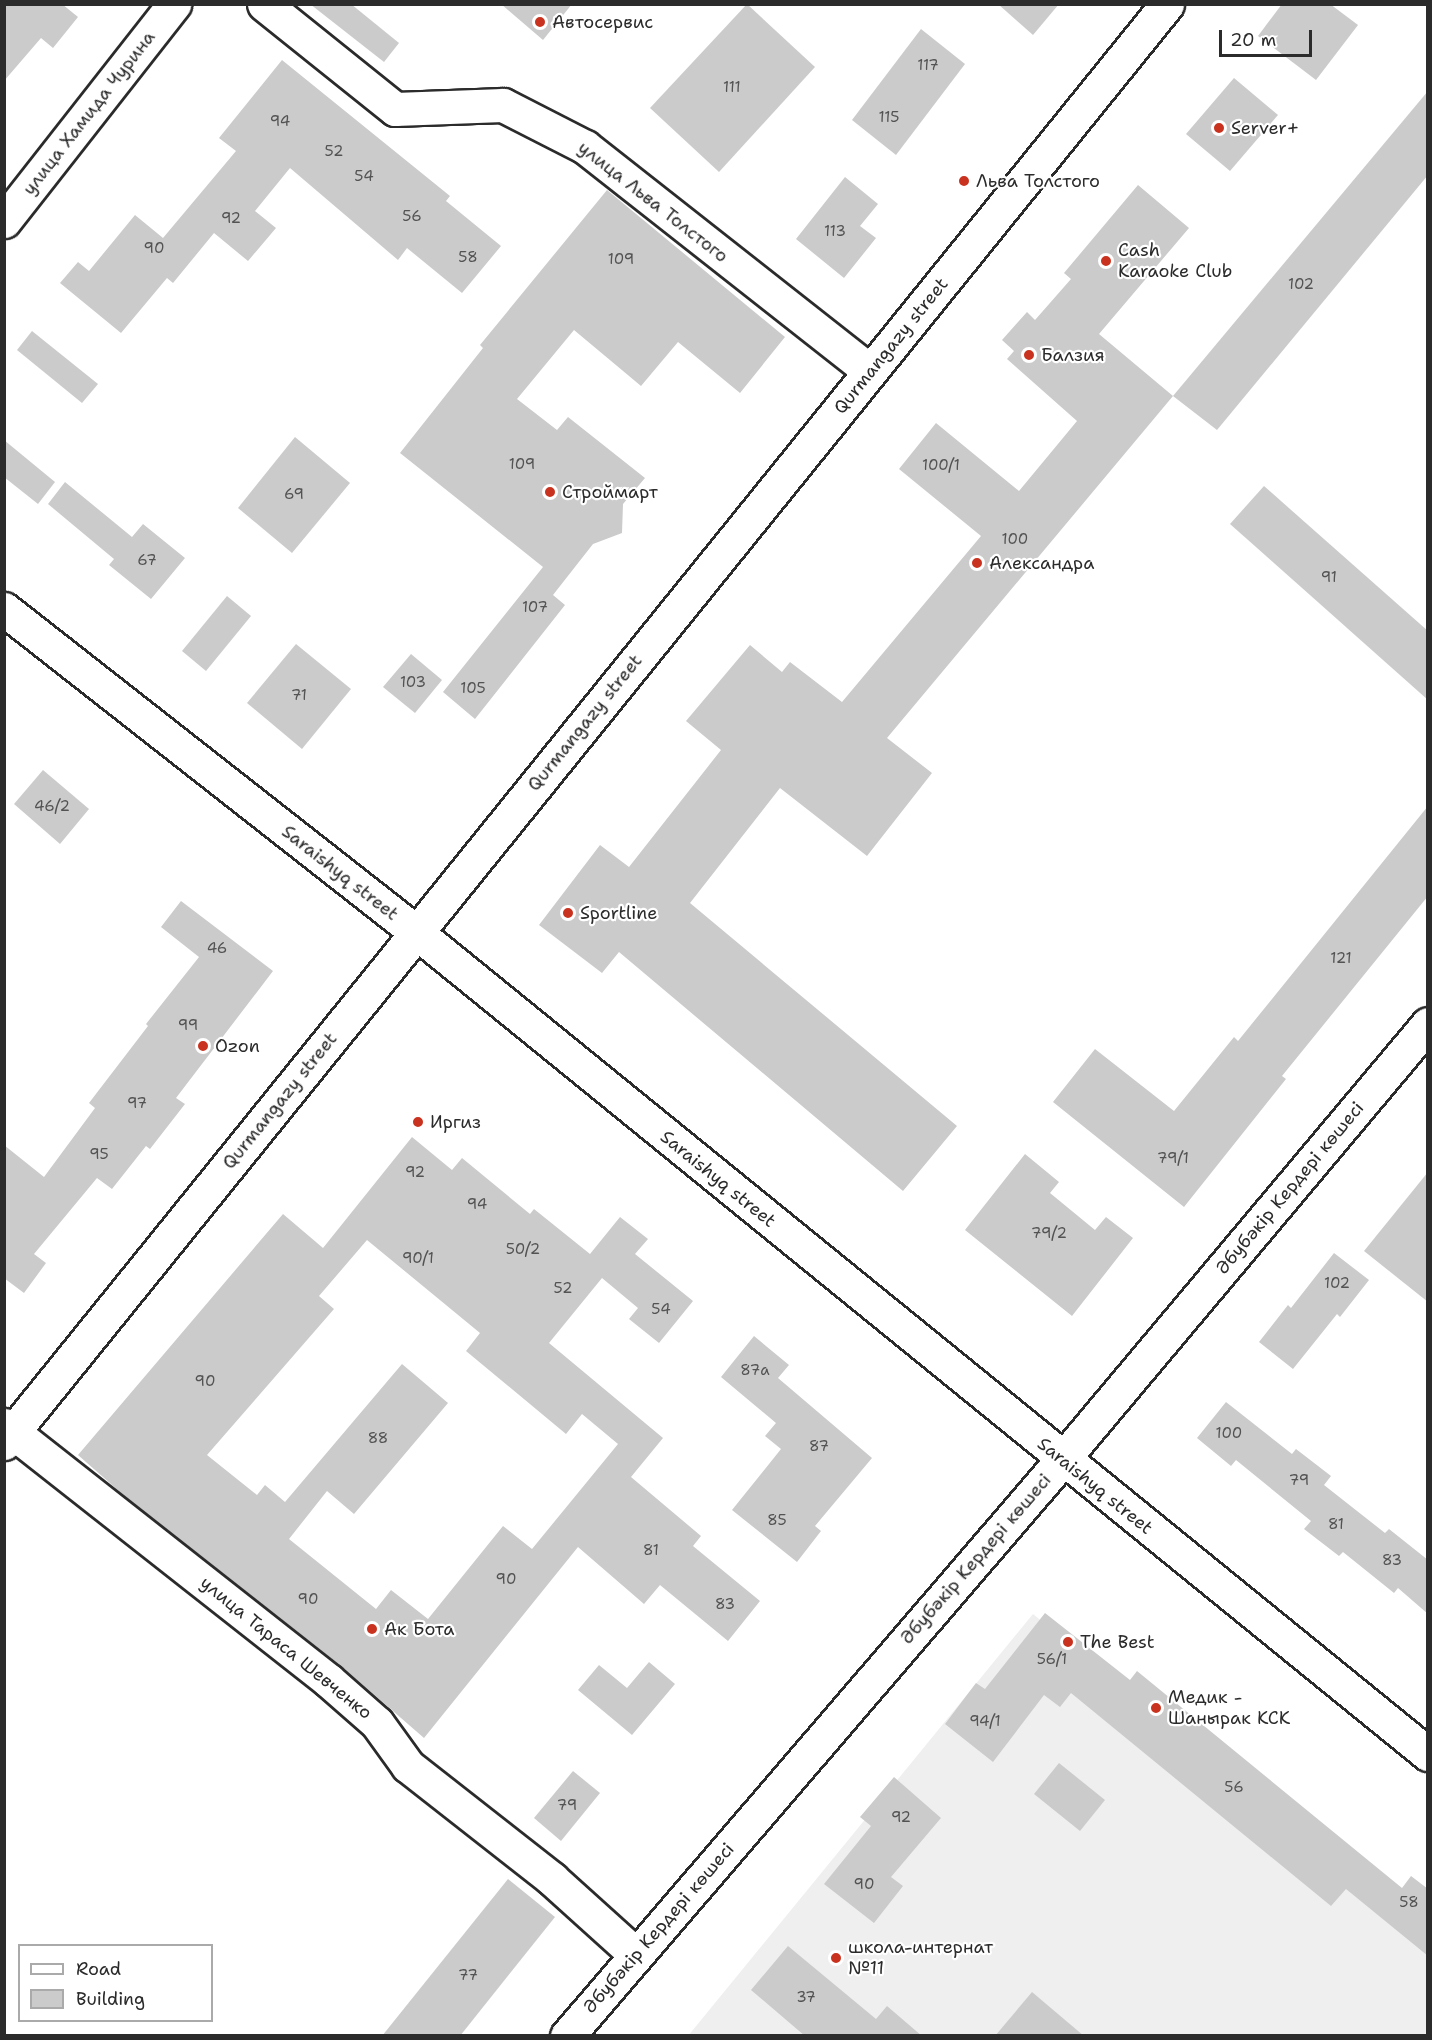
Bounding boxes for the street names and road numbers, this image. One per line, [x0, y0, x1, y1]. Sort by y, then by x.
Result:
street label: улица Хамида Чурина [18, 27, 160, 199]
street label: улица Льва Толстого [574, 137, 732, 267]
street label: Qurmangazy street [829, 273, 953, 419]
street label: Qurmangazy street [523, 650, 647, 796]
street label: Saraishyq street [277, 821, 403, 925]
street label: Qurmangazy street [218, 1028, 342, 1174]
street label: Әбубәкір Кердері көшесі [1212, 1097, 1368, 1279]
street label: Saraishyq street [656, 1126, 780, 1232]
street label: Saraishyq street [1033, 1433, 1157, 1539]
street label: Әбубәкір Кердері көшесі [896, 1469, 1056, 1649]
street label: улица Тараса Шевченко [196, 1572, 376, 1724]
street label: Әбубәкір Кердері көшесі [579, 1838, 739, 2018]

